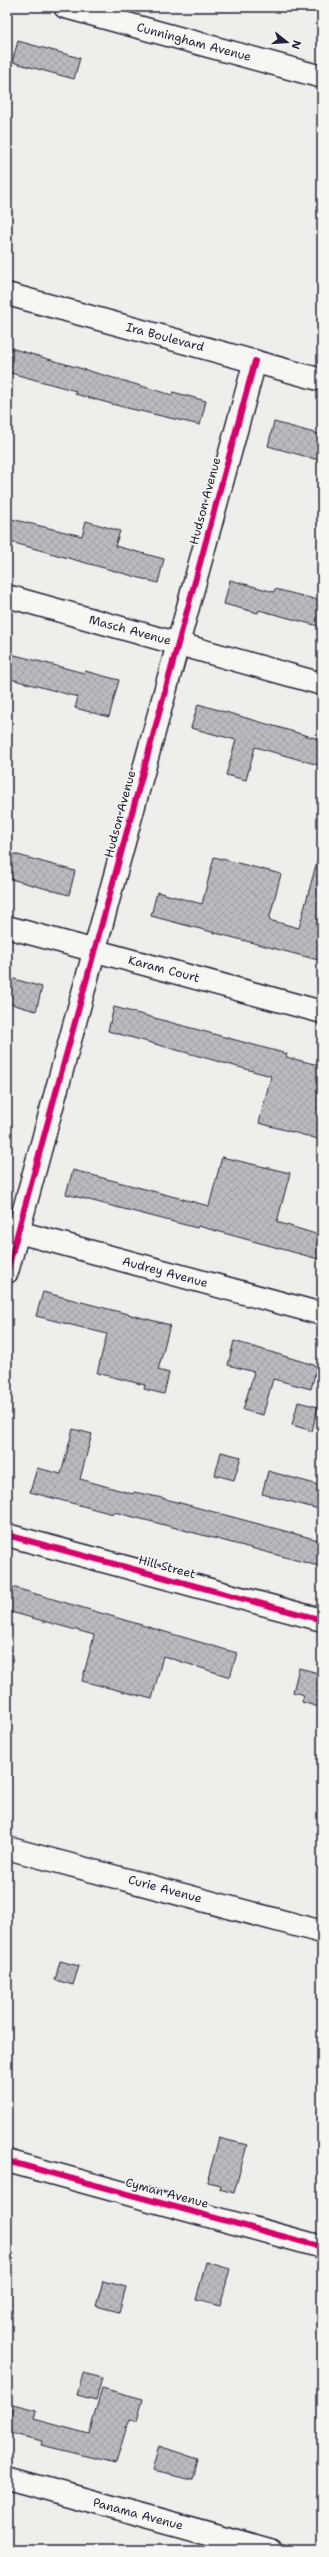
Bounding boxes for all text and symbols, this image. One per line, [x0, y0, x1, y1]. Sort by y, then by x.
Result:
street label: Cunningham Avenue [135, 19, 253, 65]
north arrow [267, 22, 307, 62]
text: N [288, 38, 305, 51]
street label: Ira Boulevard [124, 319, 206, 355]
street label: Hudson Avenue [186, 455, 224, 546]
street label: Masch Avenue [87, 611, 173, 649]
street label: Hudson Avenue [101, 768, 139, 859]
street label: Karam Court [127, 952, 201, 986]
street label: Audrey Avenue [120, 1253, 210, 1291]
street label: Hill Street [137, 1552, 197, 1582]
street label: Curie Avenue [126, 1871, 204, 1907]
street label: Cyman Avenue [124, 2174, 210, 2212]
street label: Panama Avenue [91, 2494, 185, 2534]

